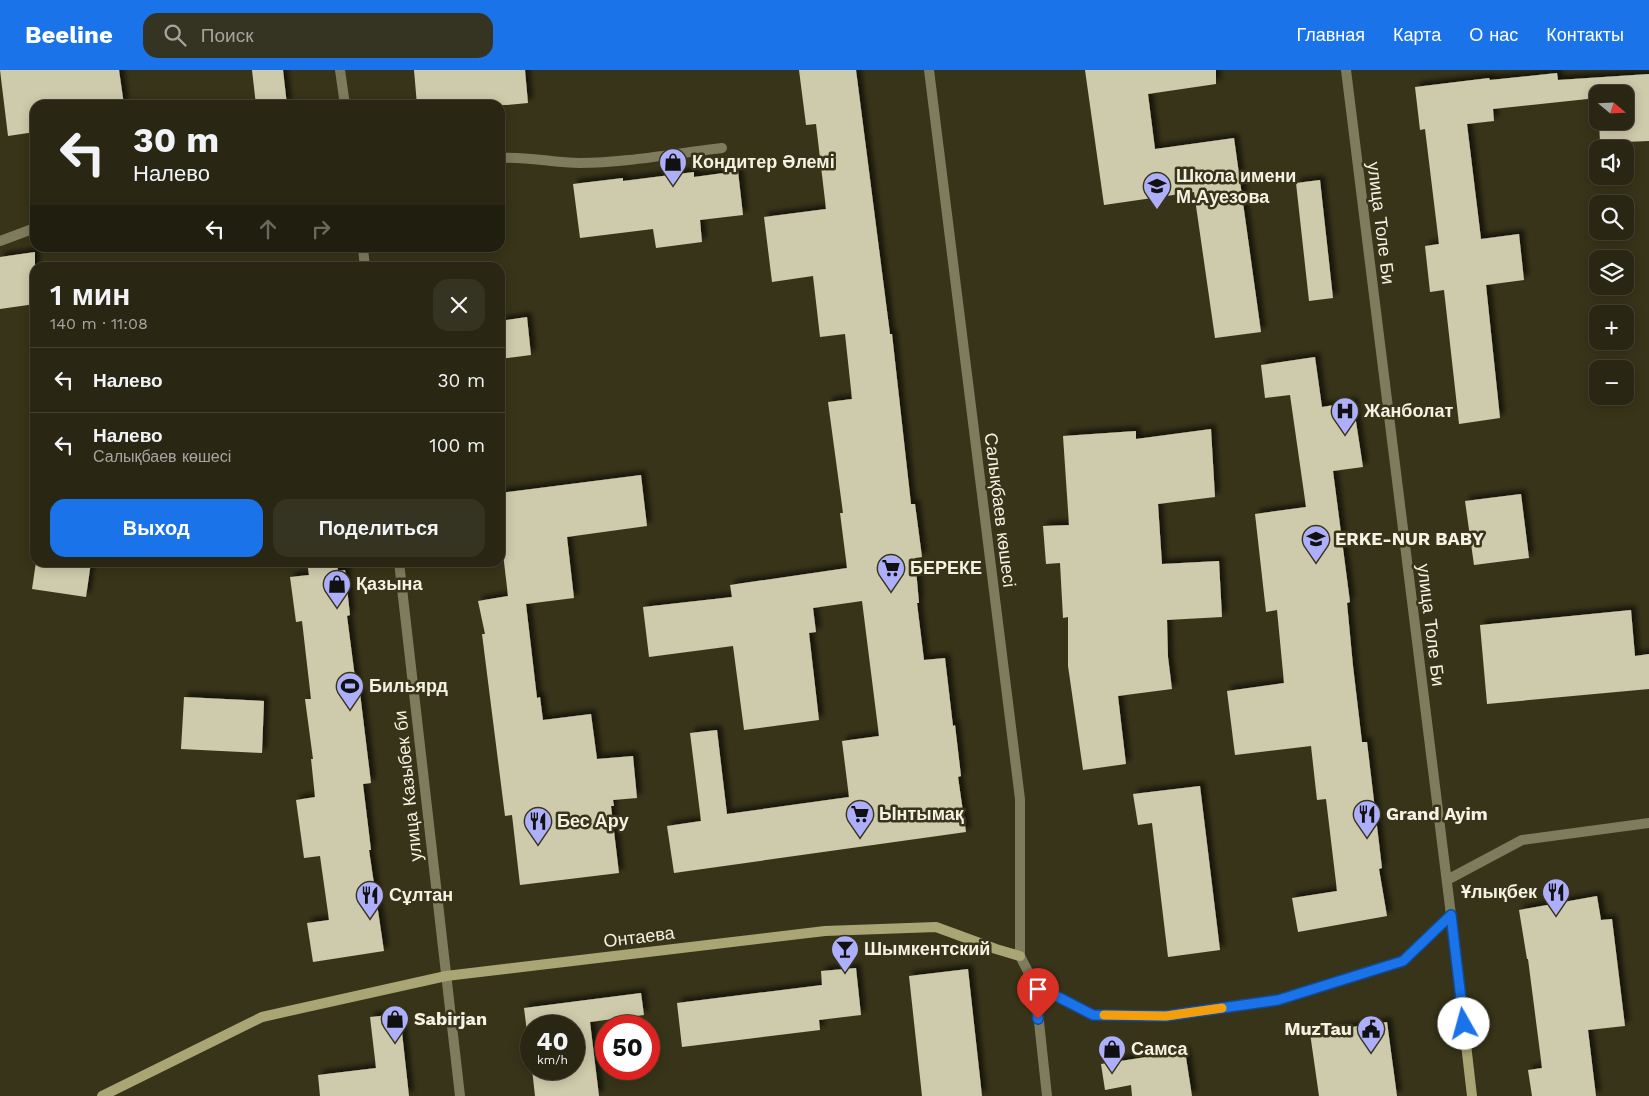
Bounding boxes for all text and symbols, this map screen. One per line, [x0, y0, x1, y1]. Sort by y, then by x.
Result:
search box [143, 13, 493, 58]
text: Beeline [25, 21, 113, 49]
icon: search [161, 21, 189, 49]
text: Поиск [201, 24, 253, 47]
text: Главная [1296, 24, 1365, 45]
text: Карта [1393, 24, 1441, 45]
text: О нас [1469, 24, 1518, 45]
text: Контакты [1546, 24, 1624, 45]
north arrow [1589, 85, 1634, 130]
map controls [1589, 85, 1634, 405]
text: 30 m [133, 119, 219, 161]
icon: left [50, 120, 115, 185]
button: sound [1589, 140, 1634, 185]
shop icon: Кондитер Әлемі [658, 147, 688, 186]
place label: Кондитер Әлемі [692, 151, 835, 172]
street label: улица Толе Би [1364, 160, 1399, 285]
text: Налево [133, 161, 210, 186]
place label: Школа имени М.Ауезова [1176, 165, 1296, 207]
school or university icon: Школа имени М.Ауезова [1142, 171, 1172, 210]
button: search [1589, 195, 1634, 240]
icon: left [201, 215, 229, 243]
icon: ahead [254, 215, 282, 243]
icon: right [307, 215, 335, 243]
button: layers [1589, 250, 1634, 295]
text: 1 мин [50, 277, 130, 312]
button: close [433, 279, 485, 331]
button: + [1589, 305, 1634, 350]
text: 140 m · 11:08 [50, 314, 148, 333]
button: − [1589, 360, 1634, 405]
icon: left [50, 366, 78, 394]
text: Налево [93, 369, 163, 392]
text: 30 m [438, 369, 485, 392]
hospital icon: Жанболат [1330, 396, 1360, 435]
place label: Жанболат [1363, 400, 1453, 421]
text: Налево [93, 424, 163, 447]
icon: left [50, 431, 78, 459]
street label: Салықбаев көшесі [981, 431, 1020, 588]
text: 100 m [429, 434, 485, 457]
text: Салықбаев көшесі [93, 447, 231, 466]
button: Выход [50, 499, 263, 557]
button: Поделиться [273, 499, 485, 557]
school or university icon: ERKE-NUR BABY [1301, 524, 1331, 563]
place label: ERKE-NUR BABY [1335, 528, 1484, 549]
supermarket icon: БЕРЕКЕ [876, 553, 906, 592]
place label: БЕРЕКЕ [910, 557, 982, 578]
street label: улица Толе Би [1414, 562, 1449, 687]
shop icon: Қазына [322, 569, 352, 608]
place label: Қазына [356, 573, 423, 594]
sports icon: Бильярд [335, 671, 365, 710]
place label: Бильярд [369, 675, 449, 696]
street label: улица Казыбек би [389, 710, 426, 863]
supermarket icon: Ынтымақ [845, 799, 875, 838]
restaurant icon: Grand Ayim [1352, 799, 1382, 838]
place label: Ынтымақ [879, 803, 965, 824]
place label: Grand Ayim [1386, 803, 1488, 824]
restaurant icon: Бес Ару [523, 806, 553, 845]
place label: Бес Ару [557, 810, 629, 831]
restaurant icon: Ұлықбек [1541, 877, 1571, 916]
restaurant icon: Сұлтан [355, 880, 385, 919]
place label: Ұлықбек [1461, 881, 1538, 902]
place label: Сұлтан [389, 884, 453, 905]
street label: Онтаева [602, 922, 677, 951]
bar icon: Шымкентский [830, 934, 860, 973]
place label: Шымкентский [864, 938, 990, 959]
pin [1017, 968, 1059, 1019]
icon: arrive [1024, 975, 1052, 1003]
position arrow [1437, 997, 1489, 1049]
shop icon: Sabirjan [380, 1004, 410, 1043]
place label: Sabirjan [414, 1008, 487, 1029]
public building icon: MuzTau [1356, 1014, 1386, 1053]
speed limit sign: 50 [595, 1015, 660, 1080]
place label: MuzTau [1284, 1018, 1352, 1039]
text: 40 [536, 1027, 569, 1056]
shop icon: Самса [1097, 1034, 1127, 1073]
place label: Самса [1131, 1038, 1189, 1059]
text: km/h [537, 1053, 568, 1067]

